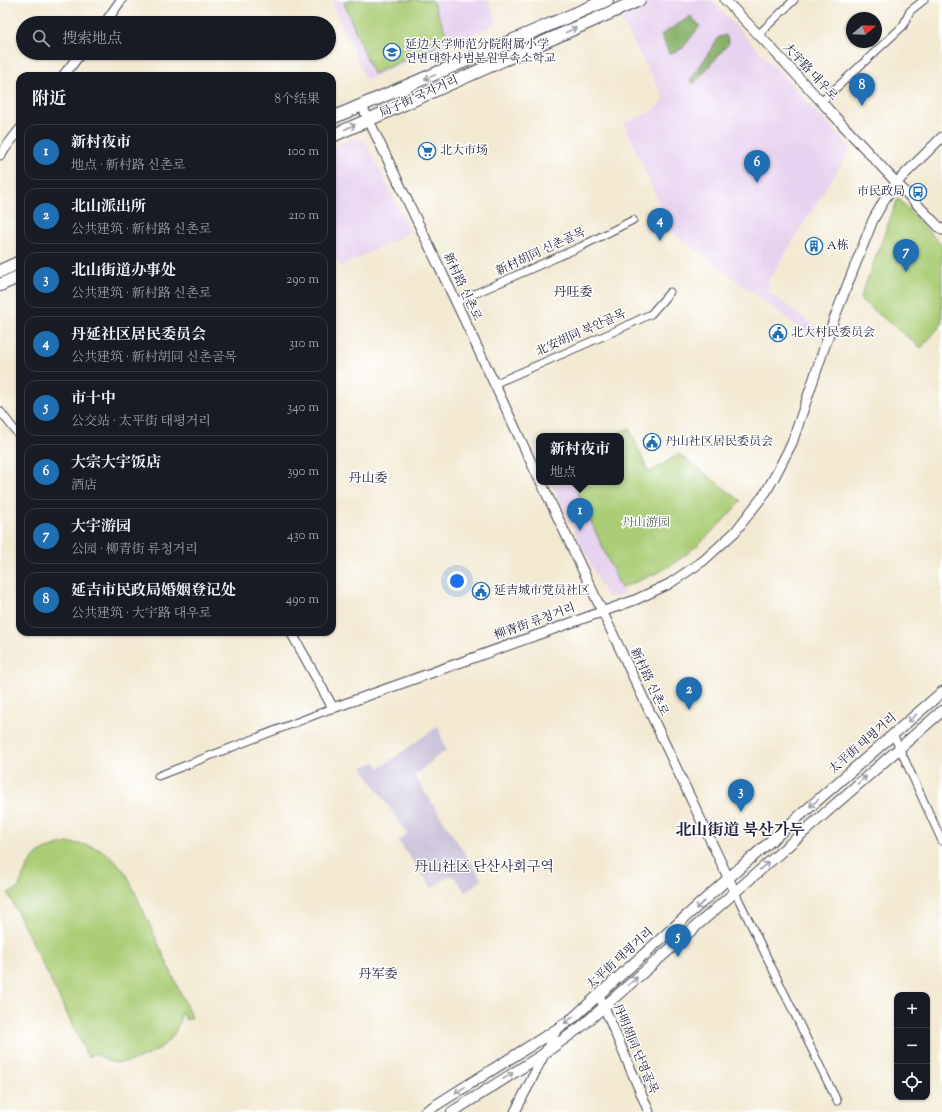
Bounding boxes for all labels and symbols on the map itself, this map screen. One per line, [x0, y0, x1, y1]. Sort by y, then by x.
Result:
north arrow [846, 12, 882, 48]
one-way arrow [564, 26, 576, 33]
place label: 延边大学师范分院附属小学 연변대학사범분원부속소학교 [405, 36, 556, 68]
street label: 大宇路 대우로 [778, 39, 842, 105]
school or university icon: 延边大学师范分院附属小学 연변대학사범분원부속소학교 [382, 42, 402, 62]
street label: 局子街 국자거리 [377, 72, 461, 122]
one-way arrow [424, 73, 436, 81]
pin: 8 [849, 73, 875, 106]
one-way arrow [344, 123, 356, 130]
supermarket icon: 北大市场 [417, 141, 437, 161]
place label: 北大市场 [440, 142, 488, 160]
pin: 6 [744, 150, 770, 183]
bus stop icon: 市民政局 [908, 182, 928, 202]
place label: 市民政局 [857, 183, 905, 201]
pin: 4 [647, 208, 673, 241]
street label: 新村胡同 신촌골목 [493, 223, 589, 281]
building icon: A栋 [804, 236, 824, 256]
place label: A栋 [827, 237, 849, 255]
pin: 7 [893, 239, 919, 272]
street label: 新村路 신촌로 [438, 250, 486, 324]
district label: 丹旺委 [553, 284, 593, 302]
street label: 北安胡同 북안골목 [533, 305, 629, 361]
public building icon: 北大村民委员会 [768, 323, 788, 343]
place label: 北大村民委员会 [791, 324, 875, 342]
public building icon: 丹山社区居民委员会 [642, 432, 662, 452]
place label: 丹山社区居民委员会 [665, 433, 773, 451]
district label: 丹山委 [348, 470, 388, 488]
pin: 1 [567, 498, 593, 531]
park label: 丹山游园 [622, 514, 670, 532]
your location [447, 571, 467, 591]
public building icon: 延吉城市党员社区 [471, 581, 491, 601]
place label: 延吉城市党员社区 [494, 582, 590, 600]
street label: 柳青街 류청거리 [492, 599, 578, 645]
street label: 新村路 신촌로 [625, 645, 673, 719]
pin: 2 [676, 677, 702, 710]
street label: 太平街 태평거리 [825, 709, 901, 779]
one-way arrow [907, 713, 918, 722]
one-way arrow [857, 776, 867, 785]
pin: 3 [728, 779, 754, 812]
one-way arrow [809, 798, 819, 807]
district label: 北山街道 북산가두 [675, 820, 805, 843]
district label: 丹山社区 단산사회구역 [414, 858, 554, 878]
one-way arrow [759, 862, 769, 871]
one-way arrow [695, 900, 705, 909]
street label: 太平街 태평거리 [582, 924, 658, 994]
pin: 5 [665, 924, 691, 957]
district label: 丹军委 [358, 966, 398, 984]
one-way arrow [628, 977, 639, 986]
street label: 丹明胡同 단명골목 [608, 1001, 662, 1097]
one-way arrow [564, 1016, 575, 1025]
one-way arrow [502, 1072, 513, 1080]
one-way arrow [454, 1087, 466, 1095]

